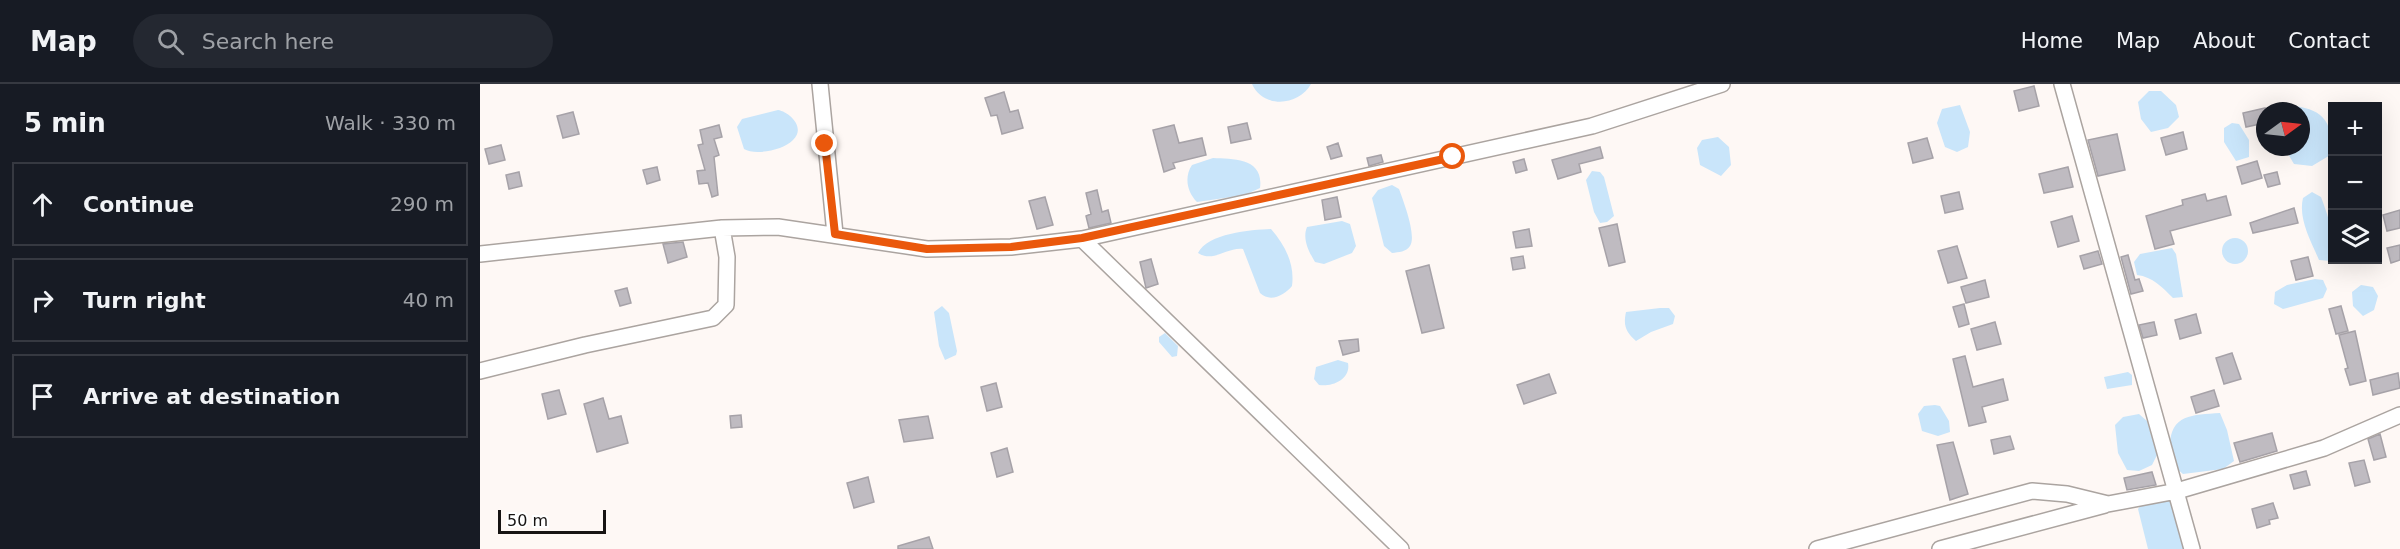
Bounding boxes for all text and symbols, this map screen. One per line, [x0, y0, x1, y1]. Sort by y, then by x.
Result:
search box [133, 14, 553, 68]
text: Map [30, 25, 97, 58]
icon: search [154, 25, 187, 58]
text: Search here [202, 29, 334, 54]
text: Home [2021, 29, 2083, 53]
text: Map [2116, 29, 2160, 53]
text: About [2193, 29, 2255, 53]
text: Contact [2288, 29, 2370, 53]
north arrow [2256, 102, 2310, 156]
map controls [2328, 102, 2382, 264]
button: + [2328, 102, 2382, 156]
text: 5 min [24, 108, 106, 138]
text: Walk · 330 m [325, 111, 456, 135]
route end [811, 130, 837, 156]
route start [1439, 143, 1465, 169]
button: − [2328, 156, 2382, 210]
icon: ahead [26, 188, 59, 221]
text: Continue [83, 192, 194, 217]
text: 290 m [390, 192, 454, 216]
button: layers [2328, 210, 2382, 264]
icon: right [26, 284, 59, 317]
text: Turn right [83, 288, 206, 313]
text: 40 m [403, 288, 454, 312]
icon: arrive [26, 380, 59, 413]
text: Arrive at destination [83, 384, 340, 409]
scale bar [498, 507, 606, 534]
text: 50 m [507, 511, 548, 530]

